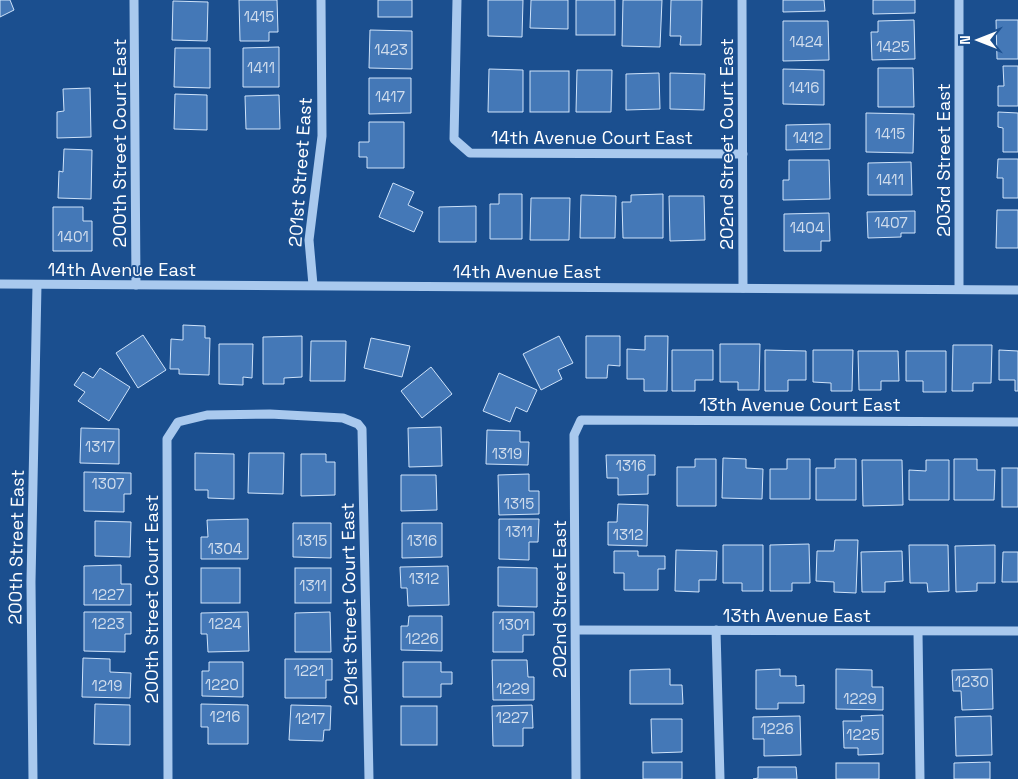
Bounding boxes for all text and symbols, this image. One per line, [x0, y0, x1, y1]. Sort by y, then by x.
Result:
house number: 1415 [244, 7, 274, 26]
north arrow [953, 15, 1003, 65]
house number: 1424 [789, 32, 823, 51]
text: N [956, 35, 974, 45]
house number: 1425 [876, 37, 910, 56]
street label: 202nd Street Court East [715, 38, 738, 250]
street label: 200th Street Court East [108, 39, 131, 247]
house number: 1423 [374, 40, 408, 59]
house number: 1411 [247, 58, 275, 77]
house number: 1416 [789, 78, 819, 97]
street label: 203rd Street East [932, 83, 955, 237]
house number: 1417 [375, 87, 405, 106]
street label: 201st Street East [283, 97, 317, 247]
house number: 1415 [875, 124, 905, 143]
street label: 14th Avenue Court East [491, 126, 693, 149]
house number: 1412 [793, 128, 823, 147]
house number: 1411 [876, 170, 904, 189]
house number: 1407 [874, 213, 908, 232]
house number: 1404 [790, 218, 824, 237]
house number: 1401 [57, 227, 89, 246]
street label: 14th Avenue East [48, 258, 196, 281]
street label: 14th Avenue East [453, 260, 601, 283]
street label: 13th Avenue Court East [699, 393, 901, 416]
house number: 1317 [85, 437, 115, 456]
house number: 1319 [492, 444, 522, 463]
house number: 1316 [616, 456, 646, 475]
street label: 200th Street East [3, 469, 29, 625]
house number: 1307 [91, 474, 125, 493]
house number: 1315 [504, 494, 534, 513]
street label: 200th Street Court East [140, 495, 163, 703]
street label: 201st Street Court East [336, 502, 362, 706]
street label: 202nd Street East [548, 520, 571, 678]
house number: 1311 [505, 522, 533, 541]
house number: 1312 [613, 525, 643, 544]
house number: 1315 [297, 531, 327, 550]
house number: 1316 [407, 531, 437, 550]
house number: 1304 [208, 539, 242, 558]
house number: 1312 [409, 569, 439, 588]
house number: 1311 [299, 576, 327, 595]
house number: 1227 [92, 585, 124, 604]
street label: 13th Avenue East [723, 604, 871, 627]
house number: 1223 [91, 614, 125, 633]
house number: 1224 [208, 614, 242, 633]
house number: 1301 [498, 615, 530, 634]
house number: 1226 [405, 629, 439, 648]
house number: 1221 [294, 661, 324, 680]
house number: 1230 [955, 672, 989, 691]
house number: 1220 [205, 675, 239, 694]
house number: 1219 [92, 676, 122, 695]
house number: 1229 [496, 679, 530, 698]
house number: 1229 [843, 689, 877, 708]
house number: 1216 [210, 707, 240, 726]
house number: 1227 [496, 708, 528, 727]
house number: 1217 [295, 709, 325, 728]
house number: 1226 [760, 719, 794, 738]
house number: 1225 [846, 725, 880, 744]

